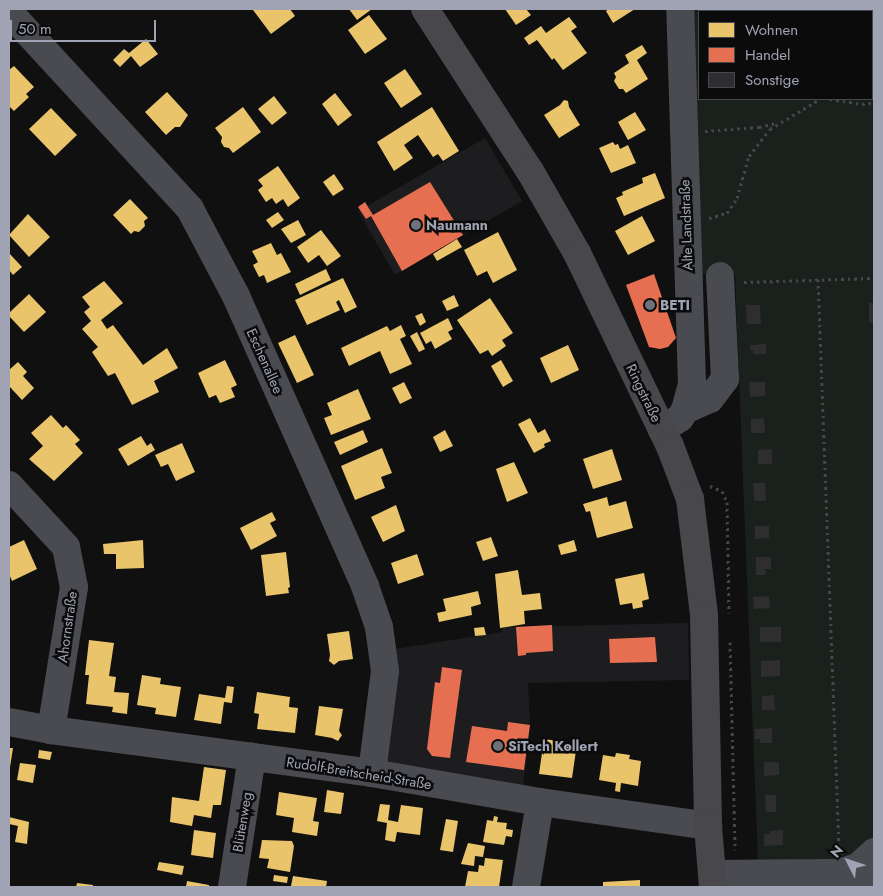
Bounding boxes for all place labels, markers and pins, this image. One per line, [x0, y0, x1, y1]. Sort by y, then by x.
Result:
place label: Naumann [426, 217, 488, 233]
marker: Naumann [410, 219, 422, 231]
place label: BETI [660, 297, 690, 313]
marker: BETI [644, 299, 656, 311]
place label: SiTech Kollert [508, 738, 598, 754]
marker: SiTech Kollert [492, 740, 504, 752]

